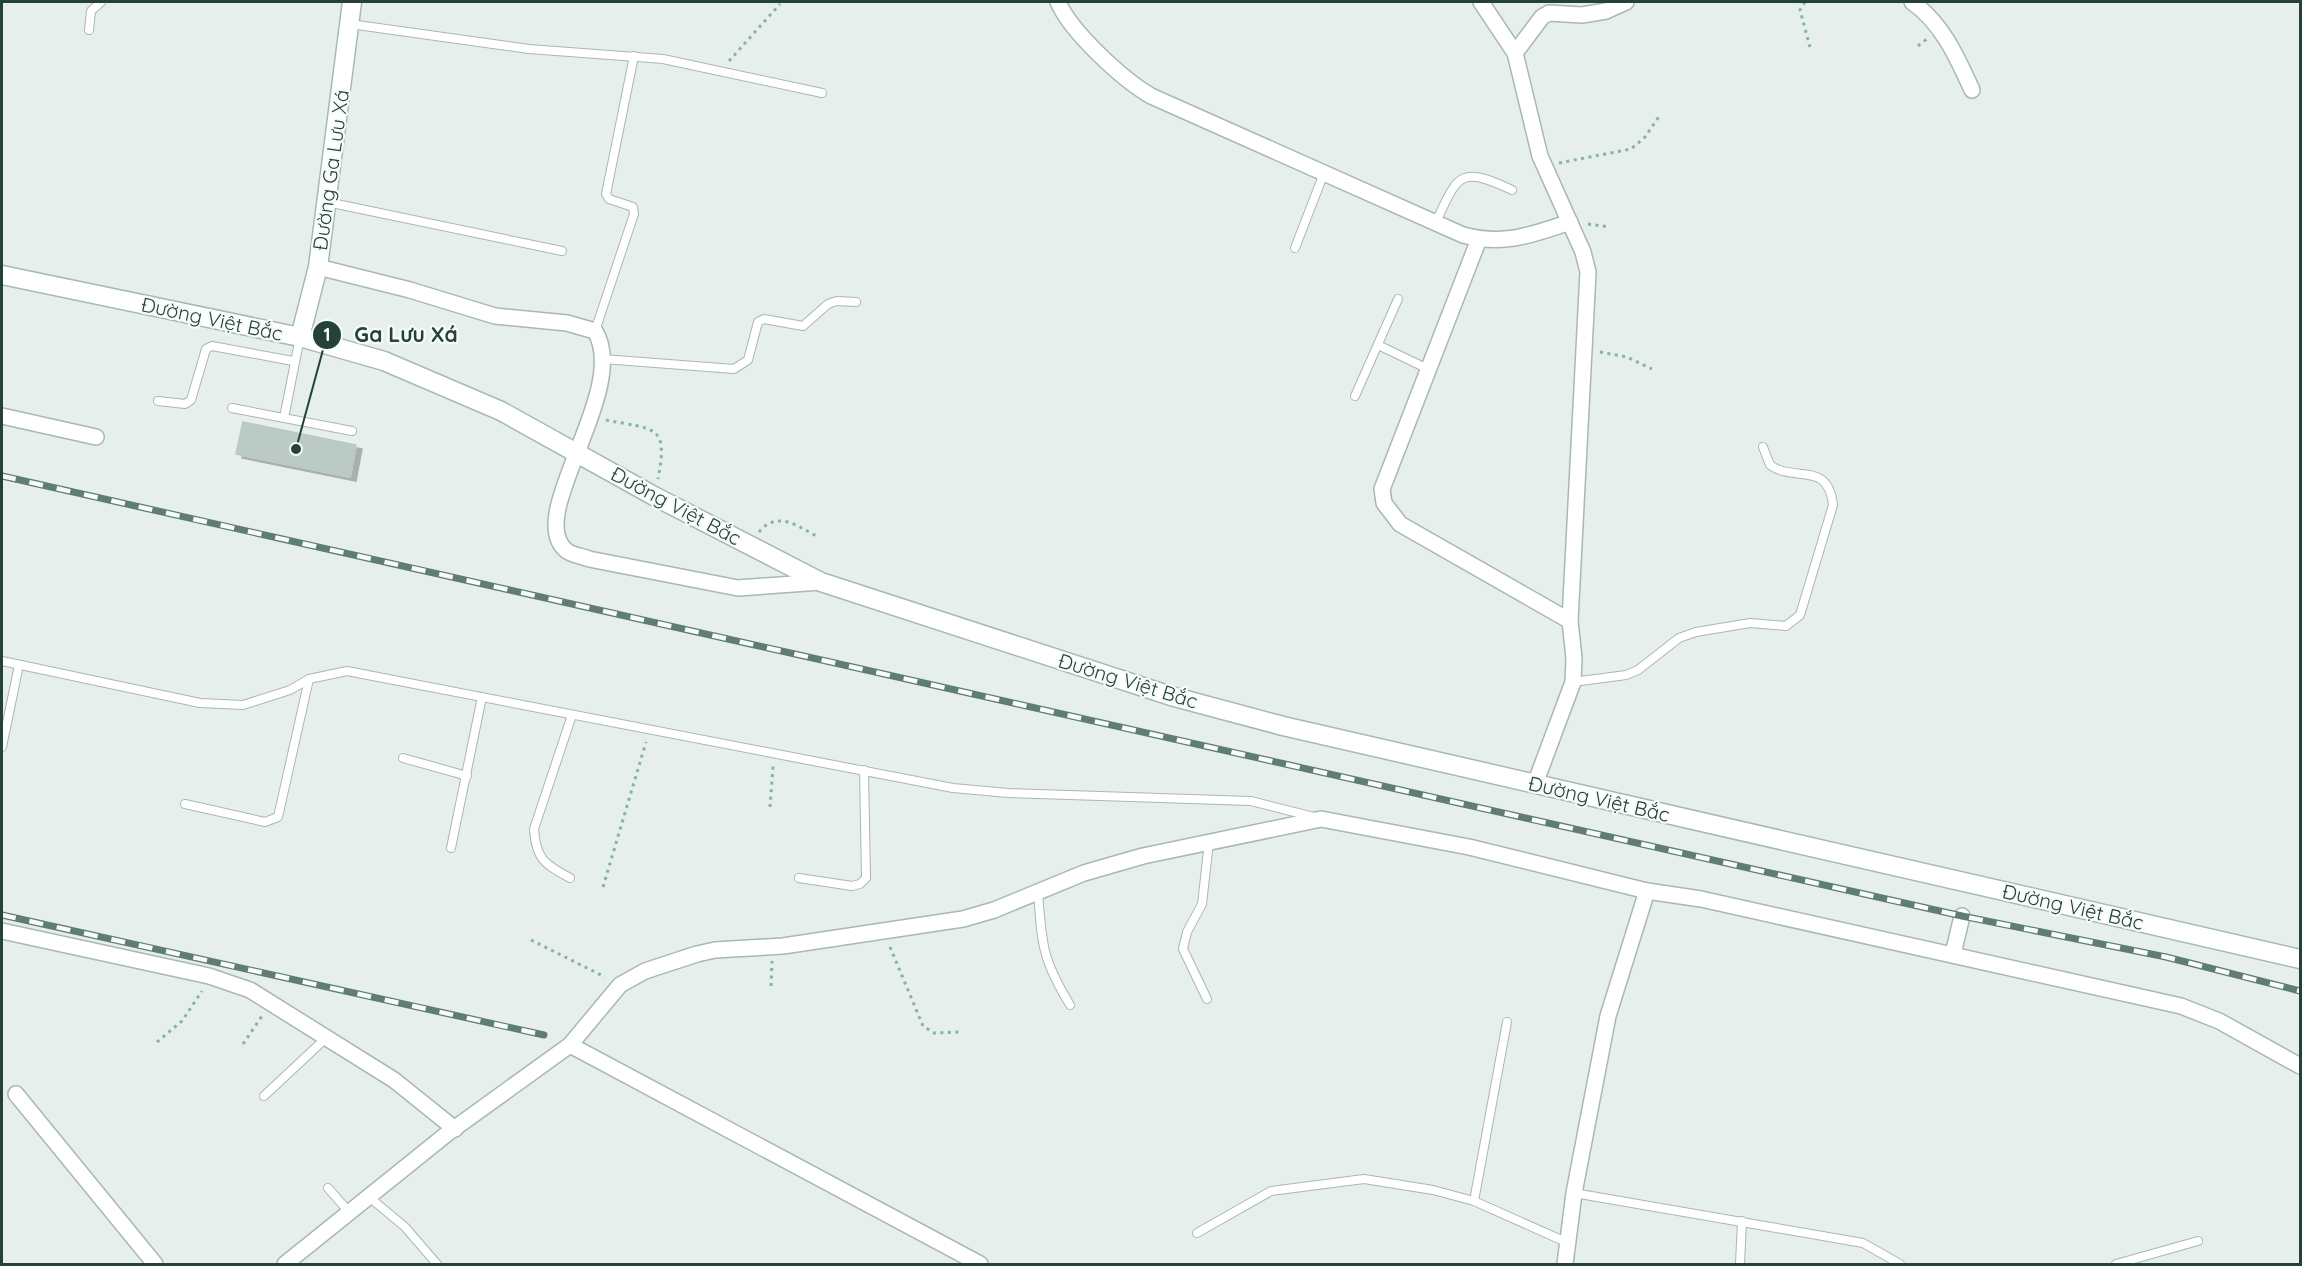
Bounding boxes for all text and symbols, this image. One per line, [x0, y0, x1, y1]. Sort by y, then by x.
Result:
street label: Đường Ga Lưu Xá [307, 88, 354, 252]
street label: Đường Việt Bắc [139, 291, 285, 346]
callout: Ga Lưu Xá [312, 315, 470, 354]
text: Ga Lưu Xá [354, 321, 458, 347]
text: 1 [323, 323, 331, 346]
street label: Đường Việt Bắc [607, 461, 746, 550]
street label: Đường Việt Bắc [1056, 648, 1201, 714]
street label: Đường Việt Bắc [1526, 770, 1672, 827]
street label: Đường Việt Bắc [2000, 878, 2146, 935]

